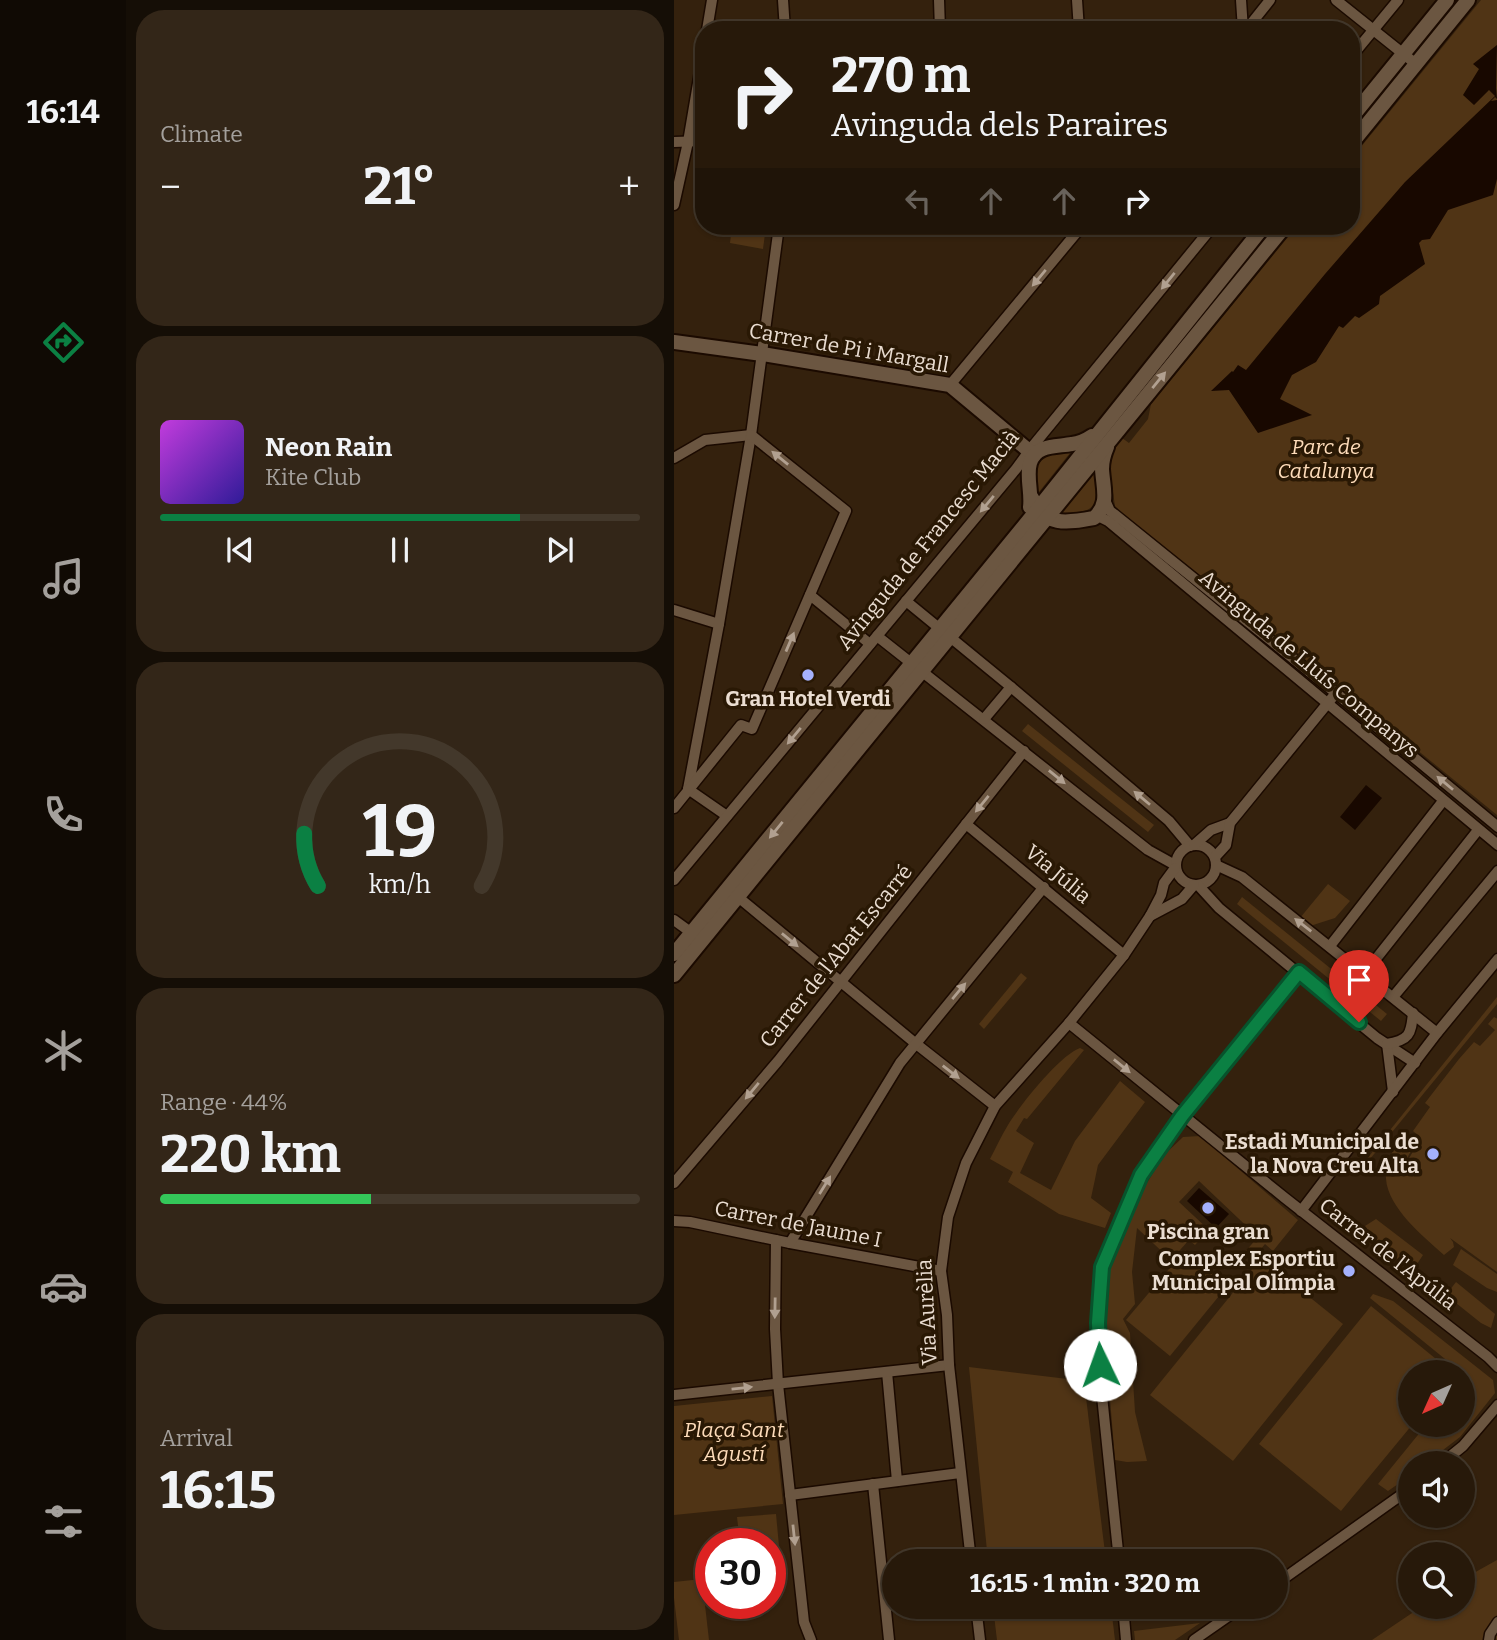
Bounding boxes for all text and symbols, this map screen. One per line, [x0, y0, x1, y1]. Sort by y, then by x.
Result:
text: 270 m [831, 46, 971, 105]
icon: right [716, 49, 807, 140]
text: 16:14 [26, 93, 100, 131]
text: Avinguda dels Paraires [831, 106, 1168, 144]
text: Climate [160, 120, 243, 148]
text: 21° [363, 155, 436, 218]
text: − [160, 164, 181, 210]
text: + [618, 164, 640, 210]
icon: left [899, 182, 937, 220]
icon: ahead [972, 182, 1010, 220]
icon: ahead [1045, 182, 1083, 220]
icon: right [1118, 182, 1156, 220]
one-way arrow [1031, 269, 1046, 287]
one-way arrow [1161, 273, 1176, 290]
icon: directions [39, 318, 88, 367]
street label: Carrer de Pi i Margall [747, 318, 951, 378]
one-way arrow [1151, 371, 1166, 388]
street label: Avinguda de Francesc Macià [831, 425, 1025, 655]
text: Neon Rain [265, 432, 392, 463]
park label: Parc de Catalunya [1277, 434, 1375, 484]
one-way arrow [771, 451, 788, 466]
text: Kite Club [265, 463, 361, 491]
one-way arrow [980, 496, 995, 513]
icon: previous [221, 531, 259, 569]
icon: pause [381, 531, 419, 569]
icon: next [541, 531, 579, 569]
icon: music [39, 554, 88, 603]
street label: Avinguda de Lluís Companys [1194, 564, 1424, 764]
one-way arrow [784, 632, 795, 653]
marker: Gran Hotel Verdi [800, 667, 816, 683]
place label: Gran Hotel Verdi [725, 686, 891, 712]
one-way arrow [787, 727, 802, 744]
one-way arrow [1048, 769, 1065, 784]
one-way arrow [1436, 776, 1454, 791]
text: 19 [363, 788, 437, 875]
icon: phone [39, 790, 88, 839]
one-way arrow [1133, 791, 1150, 806]
one-way arrow [974, 795, 989, 813]
one-way arrow [768, 820, 783, 838]
street label: Via Júlia [1020, 839, 1097, 910]
street label: Carrer de l'Abat Escarré [754, 859, 918, 1053]
text: km/h [369, 870, 431, 900]
one-way arrow [1294, 917, 1312, 932]
one-way arrow [780, 932, 798, 947]
pin [1329, 950, 1389, 1022]
icon: arrive [1340, 961, 1378, 999]
one-way arrow [951, 982, 967, 1000]
icon: climate [39, 1026, 88, 1075]
one-way arrow [1113, 1058, 1130, 1073]
one-way arrow [942, 1064, 960, 1079]
one-way arrow [745, 1083, 760, 1100]
text: Range · 44% [160, 1088, 288, 1116]
text: 220 km [160, 1123, 341, 1186]
place label: Estadi Municipal de la Nova Creu Alta [1225, 1129, 1419, 1179]
marker: Estadi Municipal de la Nova Creu Alta [1425, 1146, 1441, 1162]
one-way arrow [819, 1175, 832, 1194]
street label: Carrer de l'Apúlia [1314, 1192, 1462, 1316]
street label: Carrer de Jaume I [712, 1195, 884, 1253]
marker: Piscina gran [1200, 1200, 1216, 1216]
place label: Piscina gran [1147, 1219, 1270, 1245]
place label: Complex Esportiu Municipal Olímpia [1151, 1246, 1335, 1296]
street label: Via Aurèlia [911, 1258, 943, 1366]
icon: car [39, 1262, 88, 1311]
marker: Complex Esportiu Municipal Olímpia [1341, 1263, 1357, 1279]
one-way arrow [769, 1297, 781, 1319]
position arrow [1063, 1328, 1137, 1402]
north arrow [1398, 1360, 1476, 1437]
map controls [1398, 1360, 1475, 1619]
one-way arrow [731, 1382, 753, 1393]
park label: Plaça Sant Agustí [684, 1417, 785, 1467]
text: Arrival [160, 1424, 233, 1452]
button: sound [1398, 1451, 1475, 1528]
text: 16:15 [160, 1459, 276, 1522]
icon: filters [39, 1497, 88, 1546]
one-way arrow [789, 1524, 800, 1546]
speed limit sign: 30 [695, 1528, 786, 1619]
button: search [1398, 1542, 1475, 1619]
text: 16:15 · 1 min · 320 m [970, 1568, 1200, 1599]

